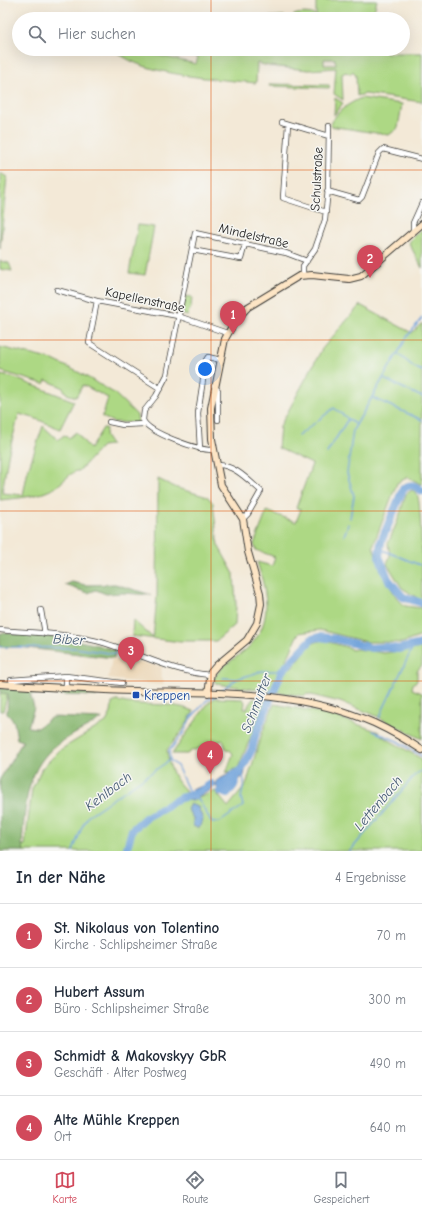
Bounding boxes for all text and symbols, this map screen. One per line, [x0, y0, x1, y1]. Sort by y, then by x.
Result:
search box [12, 12, 410, 56]
icon: search [26, 23, 48, 45]
text: Hier suchen [58, 25, 136, 43]
street label: Schulstraße [307, 146, 326, 211]
street label: Mindelstraße [217, 220, 291, 251]
pin: 2 [357, 245, 383, 278]
street label: Kapellenstraße [104, 284, 186, 315]
pin: 1 [220, 301, 246, 334]
your location [195, 359, 215, 379]
water label: Biber [53, 630, 87, 649]
pin: 3 [118, 637, 144, 670]
water label: Schmutter [237, 670, 276, 735]
place label: Kreppen [144, 688, 190, 703]
marker: Kreppen [131, 690, 141, 700]
pin: 4 [197, 741, 223, 774]
water label: Kehlbach [81, 768, 135, 815]
water label: Lettenbach [351, 772, 406, 834]
text: In der Nähe [16, 868, 105, 887]
text: 4 Ergebnisse [335, 870, 406, 885]
text: St. Nikolaus von Tolentino [54, 919, 219, 937]
text: 1 [26, 928, 32, 943]
text: 70 m [377, 928, 406, 943]
text: Kirche · Schlipsheimer Straße [54, 937, 217, 952]
text: Hubert Assum [54, 983, 145, 1001]
text: 2 [26, 992, 32, 1007]
text: 300 m [368, 992, 406, 1007]
text: Büro · Schlipsheimer Straße [54, 1001, 209, 1016]
text: Schmidt & Makovskyy GbR [54, 1047, 226, 1065]
text: 3 [26, 1056, 32, 1071]
text: 490 m [370, 1056, 406, 1071]
text: Geschäft · Alter Postweg [54, 1065, 187, 1080]
text: Alte Mühle Kreppen [54, 1111, 180, 1129]
text: 4 [26, 1120, 32, 1135]
text: 640 m [370, 1120, 406, 1135]
text: Ort [54, 1129, 71, 1144]
tab: Karte [53, 1169, 77, 1206]
tab: Route [182, 1169, 208, 1206]
tab: Gespeichert [313, 1169, 369, 1206]

